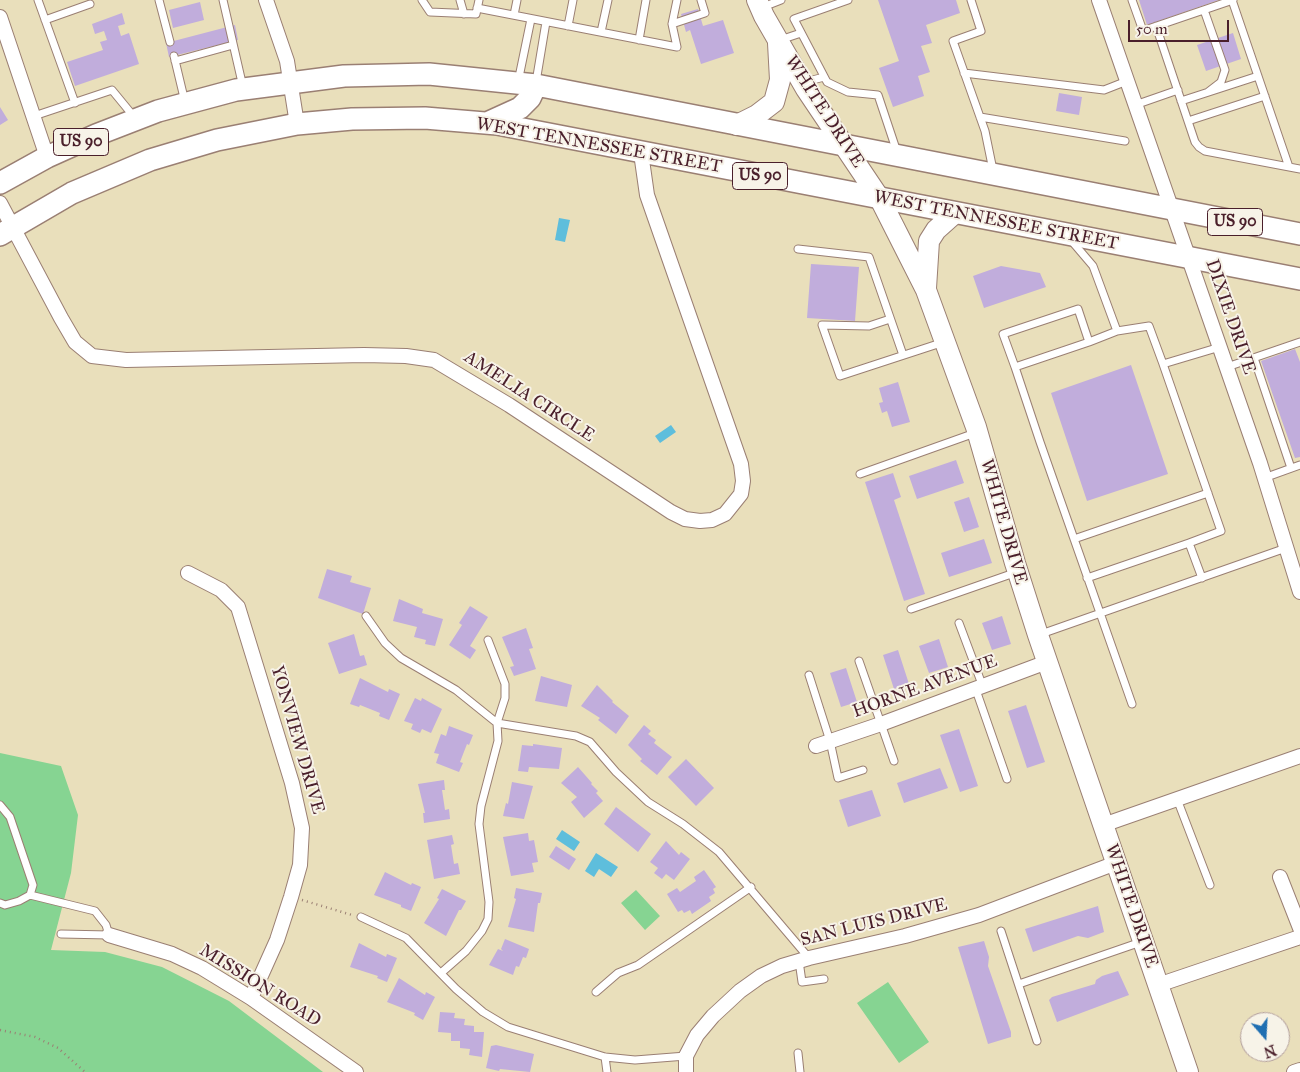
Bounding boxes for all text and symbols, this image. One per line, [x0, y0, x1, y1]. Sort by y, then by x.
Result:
scale bar [1130, 10, 1231, 42]
text: 50 m [1136, 20, 1168, 38]
street label: WHITE DRIVE [780, 52, 868, 172]
street label: WEST TENNESSEE STREET [474, 114, 724, 178]
road number: US 90 [54, 128, 108, 156]
road number: US 90 [732, 162, 788, 190]
street label: WEST TENNESSEE STREET [872, 187, 1120, 255]
road number: US 90 [1208, 208, 1262, 236]
street label: DIXIE DRIVE [1200, 257, 1260, 377]
street label: AMELIA CIRCLE [460, 347, 598, 447]
street label: WHITE DRIVE [975, 457, 1031, 587]
street label: HORNE AVENUE [850, 651, 1000, 723]
street label: YONVIEW DRIVE [265, 663, 329, 817]
street label: WHITE DRIVE [1100, 841, 1162, 971]
street label: SAN LUIS DRIVE [798, 894, 950, 952]
street label: MISSION ROAD [195, 940, 325, 1032]
north arrow [1240, 1012, 1290, 1062]
text: N [1261, 1041, 1278, 1061]

